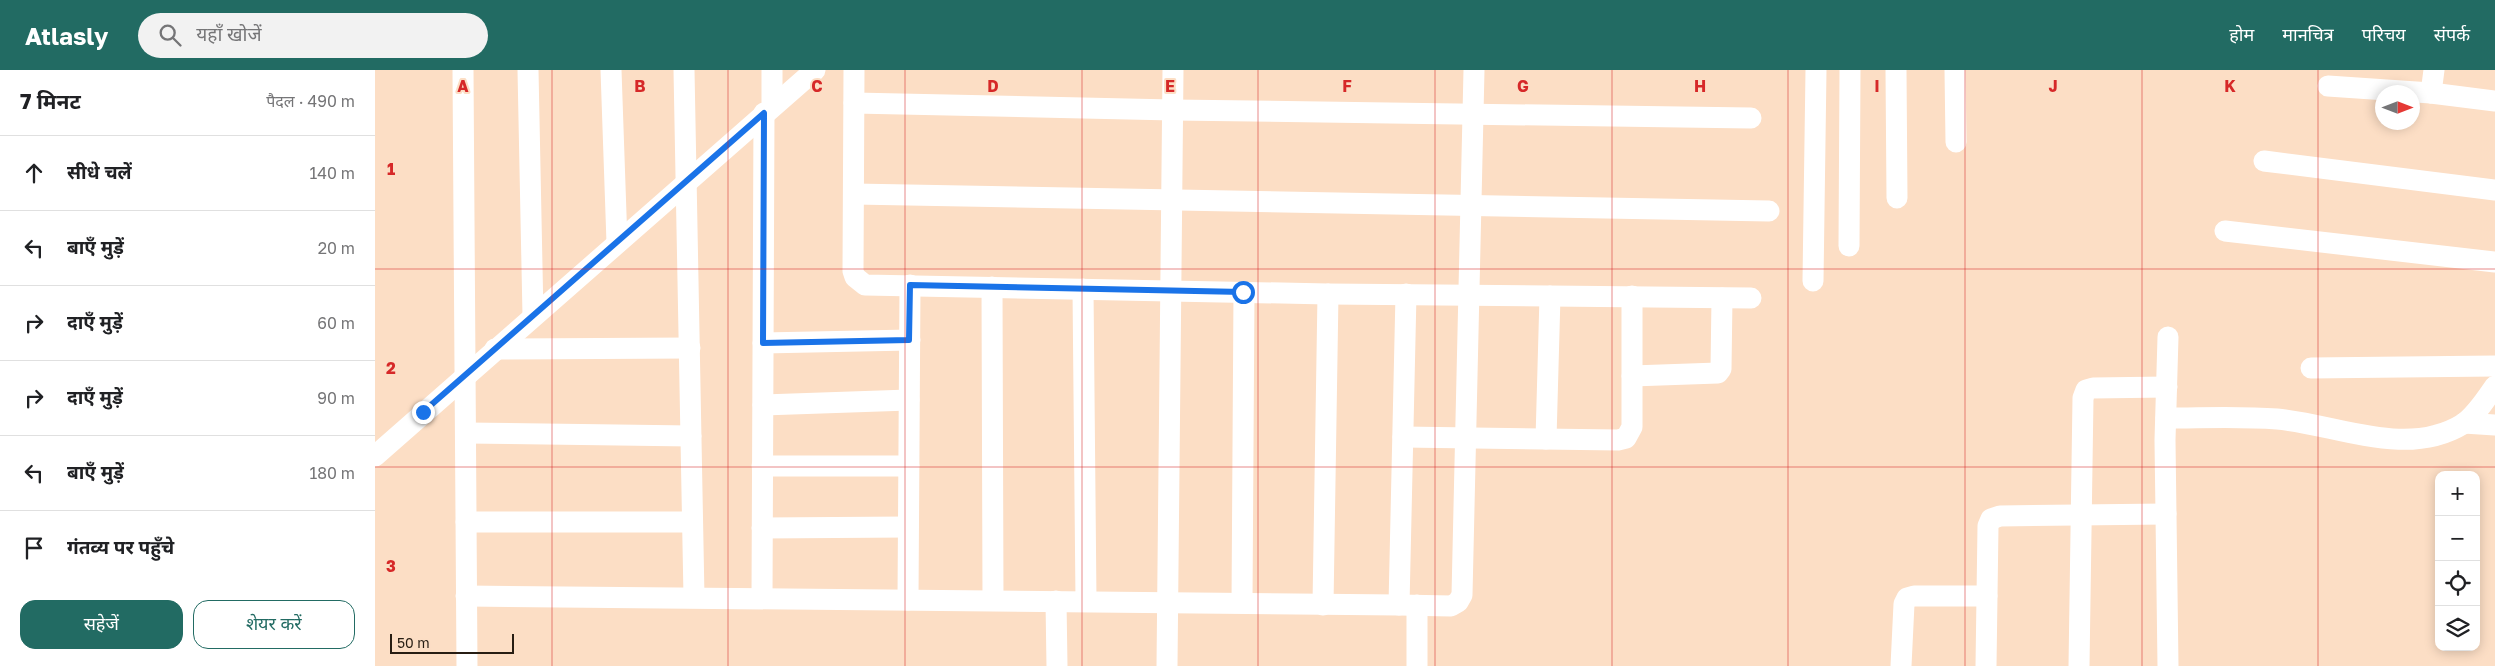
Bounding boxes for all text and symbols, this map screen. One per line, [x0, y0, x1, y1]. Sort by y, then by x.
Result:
search box [138, 13, 488, 58]
text: Atlasly [25, 21, 108, 50]
icon: search [156, 21, 184, 49]
text: यहाँ खोजें [196, 22, 262, 45]
text: होम [2229, 23, 2254, 45]
text: मानचित्र [2282, 23, 2334, 45]
text: परिचय [2362, 23, 2406, 45]
text: संपर्क [2434, 23, 2470, 45]
text: A [457, 76, 469, 96]
text: B [634, 76, 646, 96]
text: C [811, 76, 823, 96]
text: D [987, 76, 999, 96]
text: E [1165, 76, 1175, 96]
text: F [1342, 76, 1352, 96]
text: G [1517, 76, 1529, 96]
text: H [1694, 76, 1706, 96]
text: I [1874, 76, 1880, 96]
text: J [2048, 76, 2058, 96]
text: K [2224, 76, 2236, 96]
north arrow [2375, 85, 2420, 130]
text: 7 मिनट [20, 88, 81, 114]
text: पैदल · 490 m [266, 91, 355, 111]
icon: ahead [20, 159, 48, 187]
text: 1 [387, 159, 395, 179]
text: सीधे चलें [67, 160, 132, 183]
text: 140 m [309, 163, 355, 183]
icon: left [20, 234, 48, 262]
text: बाएँ मुड़ें [67, 235, 124, 258]
text: 20 m [318, 238, 355, 258]
route start [1232, 281, 1255, 304]
icon: right [20, 309, 48, 337]
text: दाएँ मुड़ें [67, 310, 123, 333]
text: 60 m [317, 313, 355, 333]
text: 2 [386, 358, 396, 378]
icon: right [20, 384, 48, 412]
text: दाएँ मुड़ें [67, 385, 123, 408]
text: 90 m [317, 388, 355, 408]
route end [412, 401, 435, 424]
icon: left [20, 459, 48, 487]
text: बाएँ मुड़ें [67, 460, 124, 483]
text: 180 m [309, 463, 355, 483]
map controls [2435, 471, 2480, 651]
button: + [2435, 471, 2480, 516]
button: − [2435, 516, 2480, 561]
icon: arrive [20, 534, 48, 562]
text: गंतव्य पर पहुँचे [67, 535, 174, 558]
text: 3 [386, 556, 396, 576]
button: locate [2435, 561, 2480, 606]
button: सहेजें [20, 600, 183, 649]
button: शेयर करें [193, 600, 355, 649]
button: layers [2435, 606, 2480, 651]
scale bar [390, 631, 514, 654]
text: 50 m [397, 634, 430, 651]

